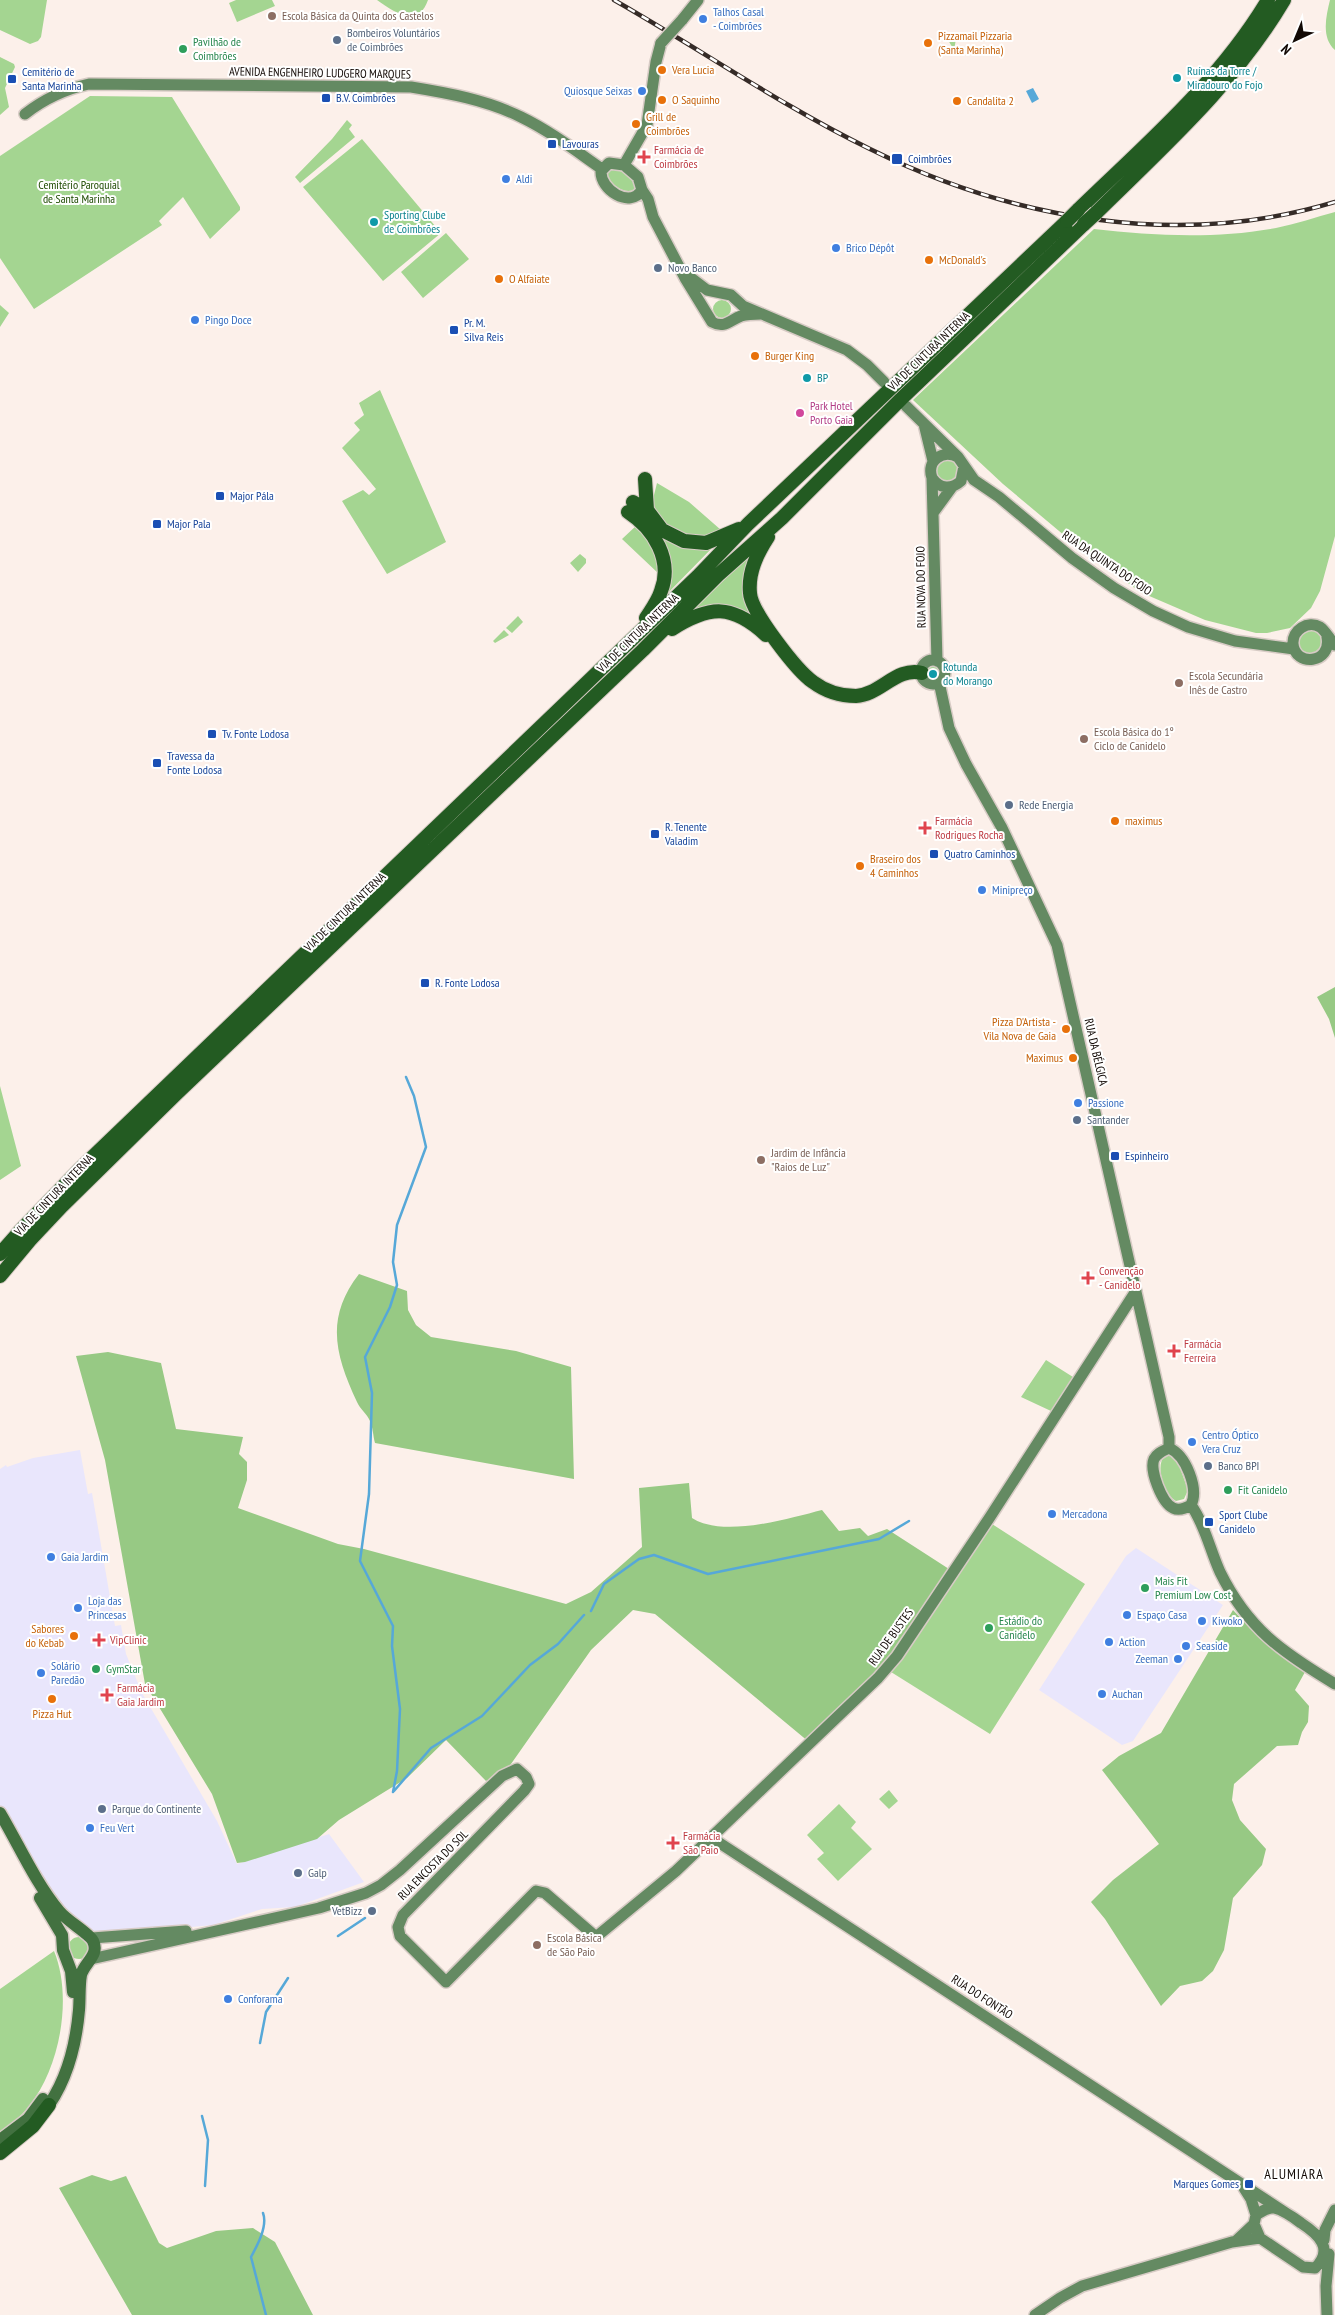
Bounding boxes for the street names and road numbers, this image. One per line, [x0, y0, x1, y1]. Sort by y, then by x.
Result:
street label: AVENIDA ENGENHEIRO LUDGERO MARQUES [229, 63, 411, 82]
street label: VIA DE CINTURA INTERNA [884, 308, 973, 394]
street label: RUA DA QUINTA DO FOJO [1060, 527, 1155, 598]
street label: RUA NOVA DO FOJO [912, 546, 929, 628]
street label: VIA DE CINTURA INTERNA [593, 590, 682, 676]
street label: VIA DE CINTURA INTERNA [300, 869, 389, 955]
street label: RUA DA BÉLGICA [1081, 1017, 1112, 1087]
street label: VIA DE CINTURA INTERNA [10, 1151, 97, 1239]
street label: RUA DE BUSTES [865, 1605, 916, 1668]
street label: RUA ENCOSTA DO SOL [394, 1826, 471, 1903]
street label: RUA DO FONTÃO [949, 1971, 1016, 2022]

